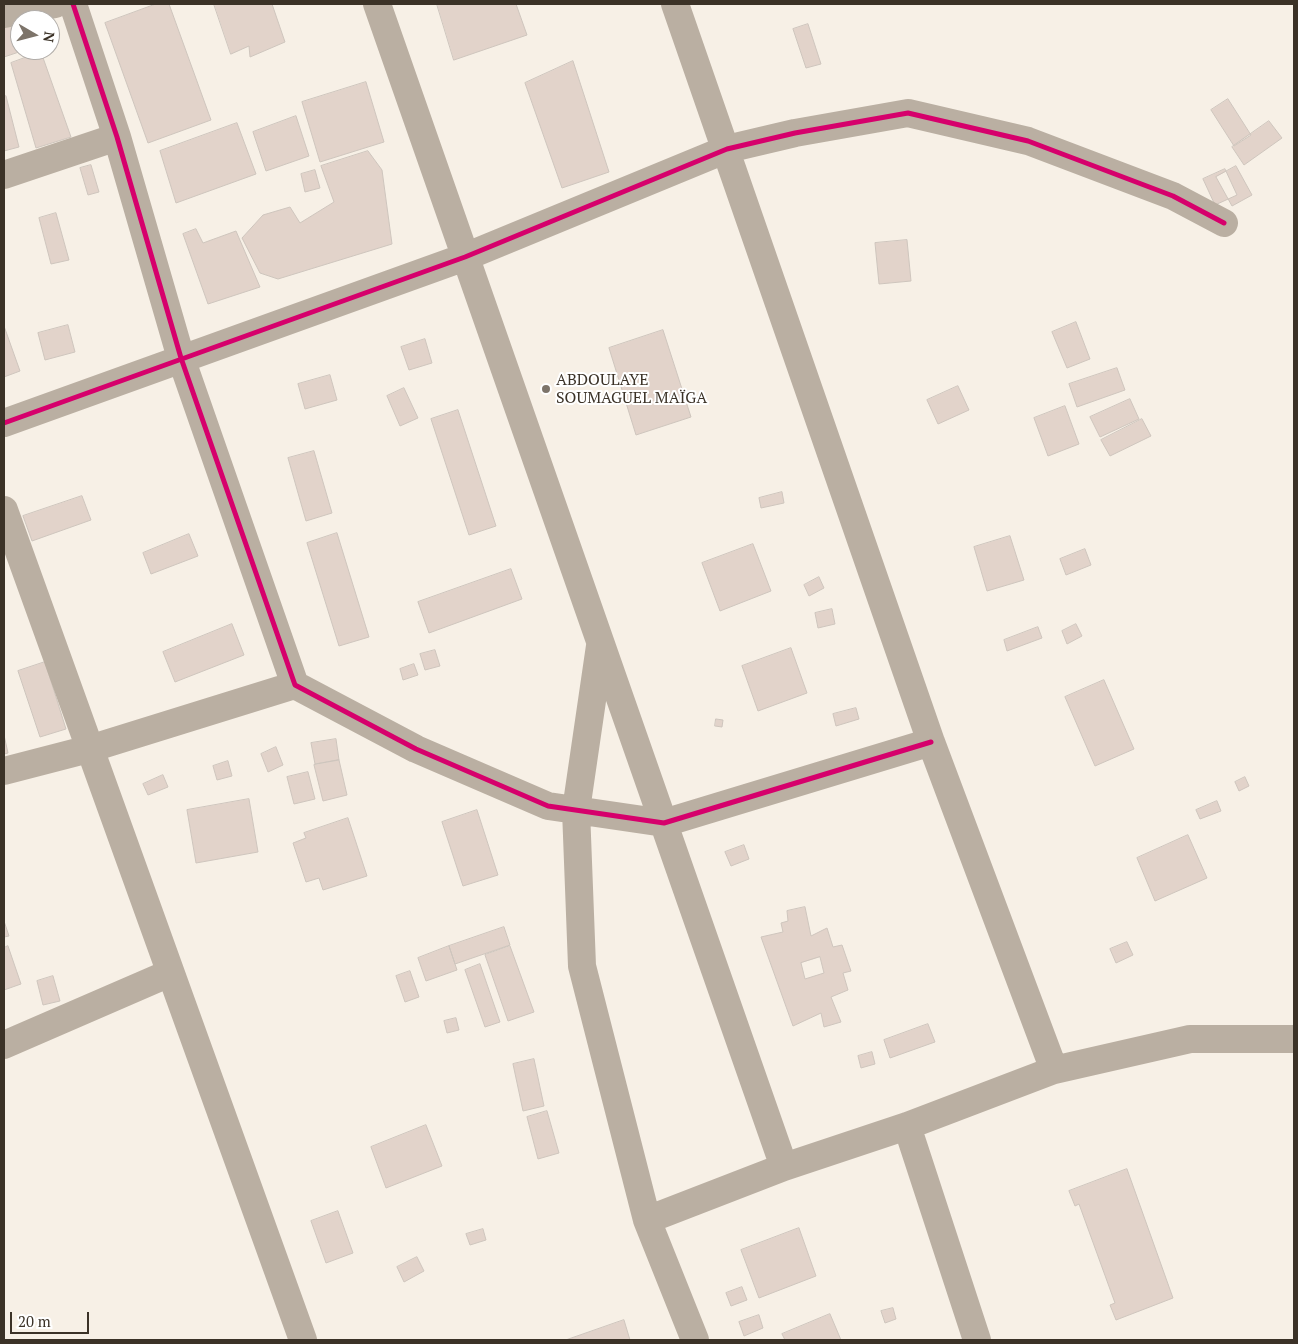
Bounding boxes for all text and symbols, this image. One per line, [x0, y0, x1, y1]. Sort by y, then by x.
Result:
north arrow [10, 10, 60, 60]
text: N [39, 30, 60, 44]
place label: ABDOULAYE SOUMAGUEL MAÏGA [556, 370, 707, 408]
marker: ABDOULAYE SOUMAGUEL MAÏGA [540, 383, 552, 395]
scale bar [12, 1302, 91, 1334]
text: 20 m [18, 1311, 51, 1331]

